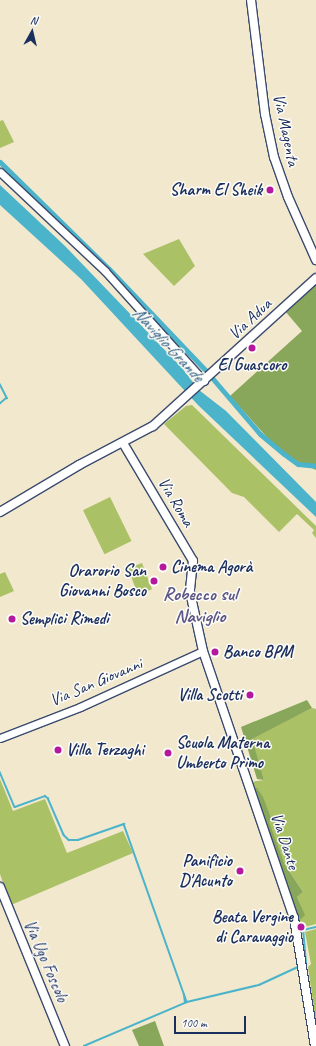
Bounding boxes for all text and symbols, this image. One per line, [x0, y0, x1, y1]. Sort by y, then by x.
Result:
north arrow [12, 12, 52, 52]
text: N [29, 13, 38, 28]
street label: Via Magenta [268, 92, 304, 168]
place label: Sharm El Sheik [169, 180, 262, 200]
marker: Sharm El Sheik [265, 185, 275, 195]
street label: Via Adua [225, 294, 275, 344]
water label: Naviglio Grande [128, 302, 208, 386]
marker: El Guascoro [247, 343, 257, 353]
place label: El Guascoro [218, 355, 286, 375]
street label: Via Roma [153, 474, 199, 530]
place label: Cinema Agorà [171, 557, 252, 577]
place label: Orarorio San Giovanni Bosco [59, 561, 146, 601]
marker: Cinema Agorà [158, 562, 168, 572]
marker: Orarorio San Giovanni Bosco [149, 576, 159, 586]
district label: Robecco sul Naviglio [163, 584, 237, 628]
place label: Semplici Rimedi [20, 609, 108, 629]
marker: Semplici Rimedi [7, 614, 17, 624]
place label: Banco BPM [223, 642, 292, 662]
marker: Banco BPM [210, 647, 220, 657]
street label: Via San Giovanni [47, 653, 145, 711]
place label: Villa Scotti [178, 685, 242, 705]
marker: Villa Scotti [245, 690, 255, 700]
place label: Scuola Materna Umberto Primo [176, 733, 269, 773]
place label: Villa Terzaghi [66, 740, 143, 760]
marker: Villa Terzaghi [53, 745, 63, 755]
marker: Scuola Materna Umberto Primo [163, 748, 173, 758]
street label: Via Dante [266, 810, 304, 872]
place label: Panificio D'Acunto [179, 851, 232, 891]
marker: Panificio D'Acunto [235, 866, 245, 876]
place label: Beata Vergine di Caravaggio [212, 907, 293, 947]
street label: Via Ugo Foscolo [20, 917, 72, 1005]
marker: Beata Vergine di Caravaggio [296, 922, 306, 932]
scale bar [176, 1008, 248, 1034]
text: 100 m [181, 1015, 207, 1031]

